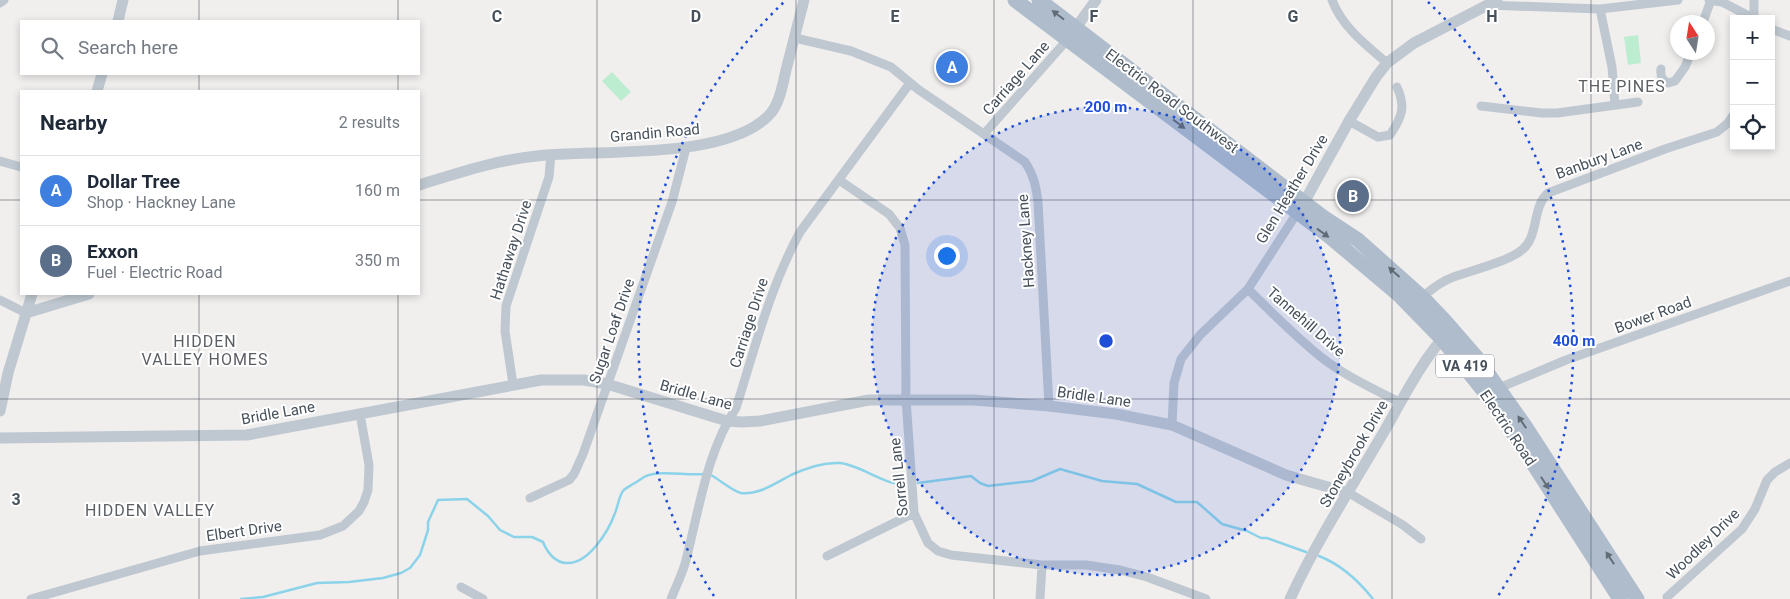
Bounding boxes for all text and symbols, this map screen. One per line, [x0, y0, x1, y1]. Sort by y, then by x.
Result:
text: C [492, 7, 502, 26]
text: D [691, 7, 701, 26]
text: E [891, 7, 900, 26]
text: F [1090, 7, 1099, 26]
text: G [1288, 7, 1299, 26]
text: H [1486, 7, 1498, 26]
one-way arrow [1052, 9, 1065, 20]
north arrow [1670, 15, 1715, 60]
map controls [1730, 15, 1775, 150]
button: + [1730, 15, 1775, 60]
search box [20, 20, 420, 75]
icon: search [38, 34, 66, 62]
text: Search here [78, 36, 178, 59]
street label: Carriage Lane [979, 37, 1053, 119]
street label: Electric Road Southwest [1102, 45, 1242, 157]
pin: A [936, 48, 968, 86]
button: − [1730, 60, 1775, 105]
district label: THE PINES [1578, 77, 1666, 96]
text: 200 m [1085, 98, 1127, 116]
button: locate [1730, 105, 1775, 150]
text: Nearby [40, 111, 107, 135]
text: 2 results [339, 113, 400, 132]
one-way arrow [1172, 119, 1185, 130]
street label: Grandin Road [609, 120, 701, 146]
street label: Glen Heather Drive [1252, 131, 1332, 247]
street label: Banbury Lane [1553, 135, 1645, 183]
text: Dollar Tree [87, 170, 180, 193]
pin: B [1337, 177, 1369, 215]
text: A [51, 181, 61, 200]
text: 160 m [355, 181, 400, 200]
text: Shop · Hackney Lane [87, 193, 236, 212]
street label: Hackney Lane [1014, 194, 1038, 288]
street label: Hathaway Drive [486, 198, 536, 302]
one-way arrow [1316, 227, 1329, 238]
text: Exxon [87, 240, 138, 263]
your location [934, 243, 960, 269]
text: B [51, 251, 61, 270]
text: 350 m [355, 251, 400, 270]
text: Fuel · Electric Road [87, 263, 222, 282]
one-way arrow [1389, 266, 1401, 278]
street label: Sugar Loaf Drive [586, 276, 638, 386]
street label: Carriage Drive [726, 276, 772, 370]
street label: Tannehill Drive [1263, 283, 1349, 361]
street label: Bower Road [1612, 293, 1694, 337]
district label: HIDDEN VALLEY HOMES [142, 332, 268, 369]
centre of rings [1097, 332, 1115, 350]
text: 400 m [1553, 332, 1595, 350]
road number: VA 419 [1436, 354, 1494, 378]
street label: Bridle Lane [658, 376, 734, 414]
street label: Bridle Lane [1056, 383, 1132, 411]
street label: Electric Road [1476, 387, 1540, 469]
street label: Stoneybrook Drive [1316, 397, 1392, 511]
street label: Bridle Lane [240, 398, 316, 428]
one-way arrow [1517, 415, 1527, 428]
street label: Sorrell Lane [886, 437, 912, 517]
one-way arrow [1541, 477, 1550, 490]
text: 3 [11, 490, 21, 509]
district label: HIDDEN VALLEY [85, 501, 215, 520]
street label: Woodley Drive [1663, 505, 1743, 583]
street label: Elbert Drive [205, 517, 283, 545]
one-way arrow [1606, 551, 1615, 565]

